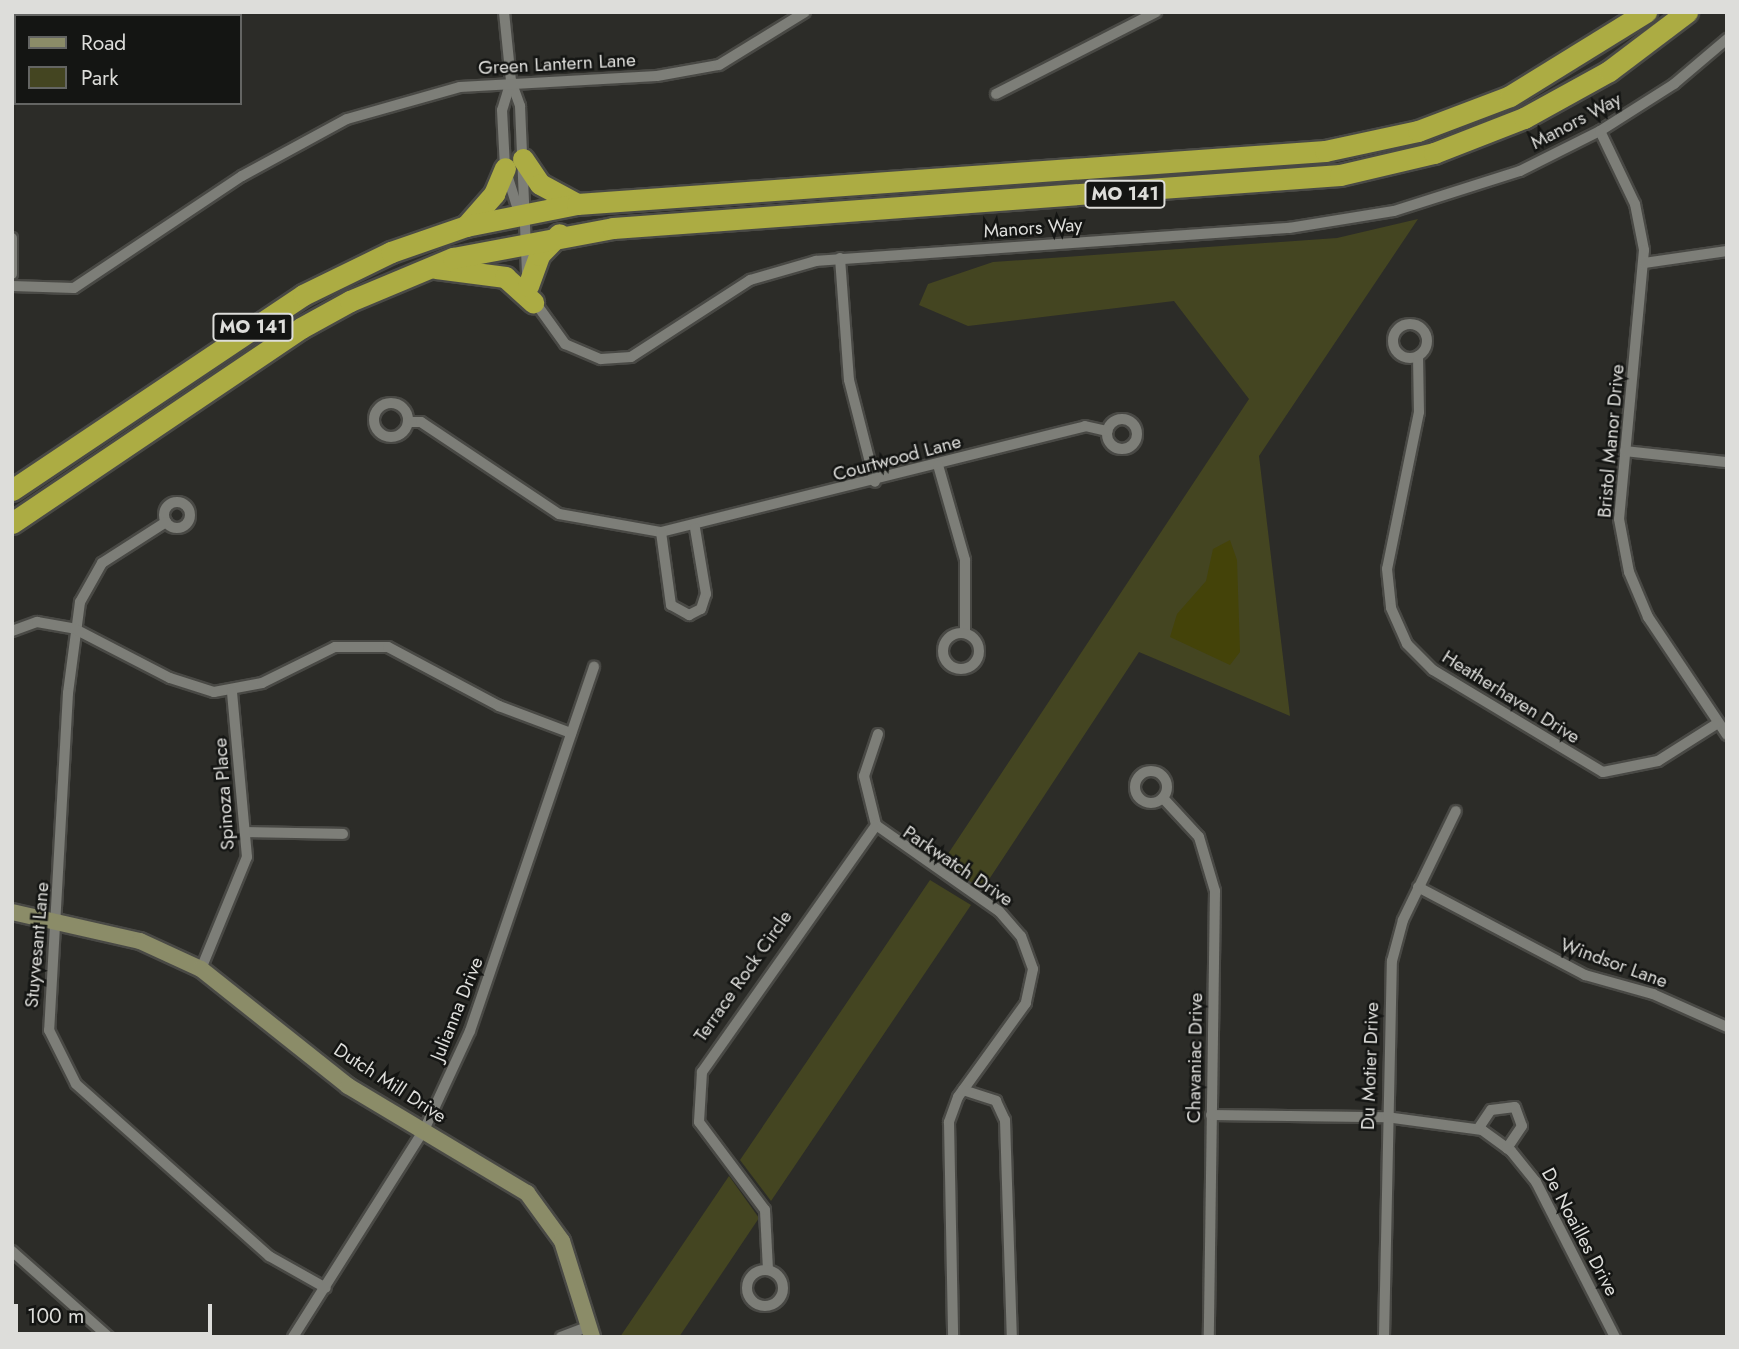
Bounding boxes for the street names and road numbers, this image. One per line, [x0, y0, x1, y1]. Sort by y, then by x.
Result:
street label: Green Lantern Lane [478, 48, 636, 80]
street label: Manors Way [1527, 88, 1625, 154]
road number: MO 141 [1083, 180, 1167, 209]
street label: Manors Way [983, 213, 1083, 243]
road number: MO 141 [211, 312, 295, 342]
street label: Bristol Manor Drive [1593, 363, 1629, 519]
street label: Courtwood Lane [830, 430, 964, 486]
street label: Heatherhaven Drive [1438, 645, 1584, 749]
street label: Spinoza Place [209, 737, 239, 851]
street label: Parkwatch Drive [899, 821, 1017, 911]
street label: Stuyvesant Lane [20, 881, 54, 1009]
street label: Terrace Rock Circle [689, 906, 797, 1046]
street label: Windsor Lane [1557, 933, 1671, 993]
street label: Julianna Drive [426, 954, 488, 1064]
street label: Chavaniac Drive [1182, 993, 1208, 1123]
street label: Du Motier Drive [1356, 1002, 1384, 1130]
street label: Dutch Mill Drive [330, 1038, 450, 1128]
street label: De Noailles Drive [1537, 1164, 1623, 1300]

